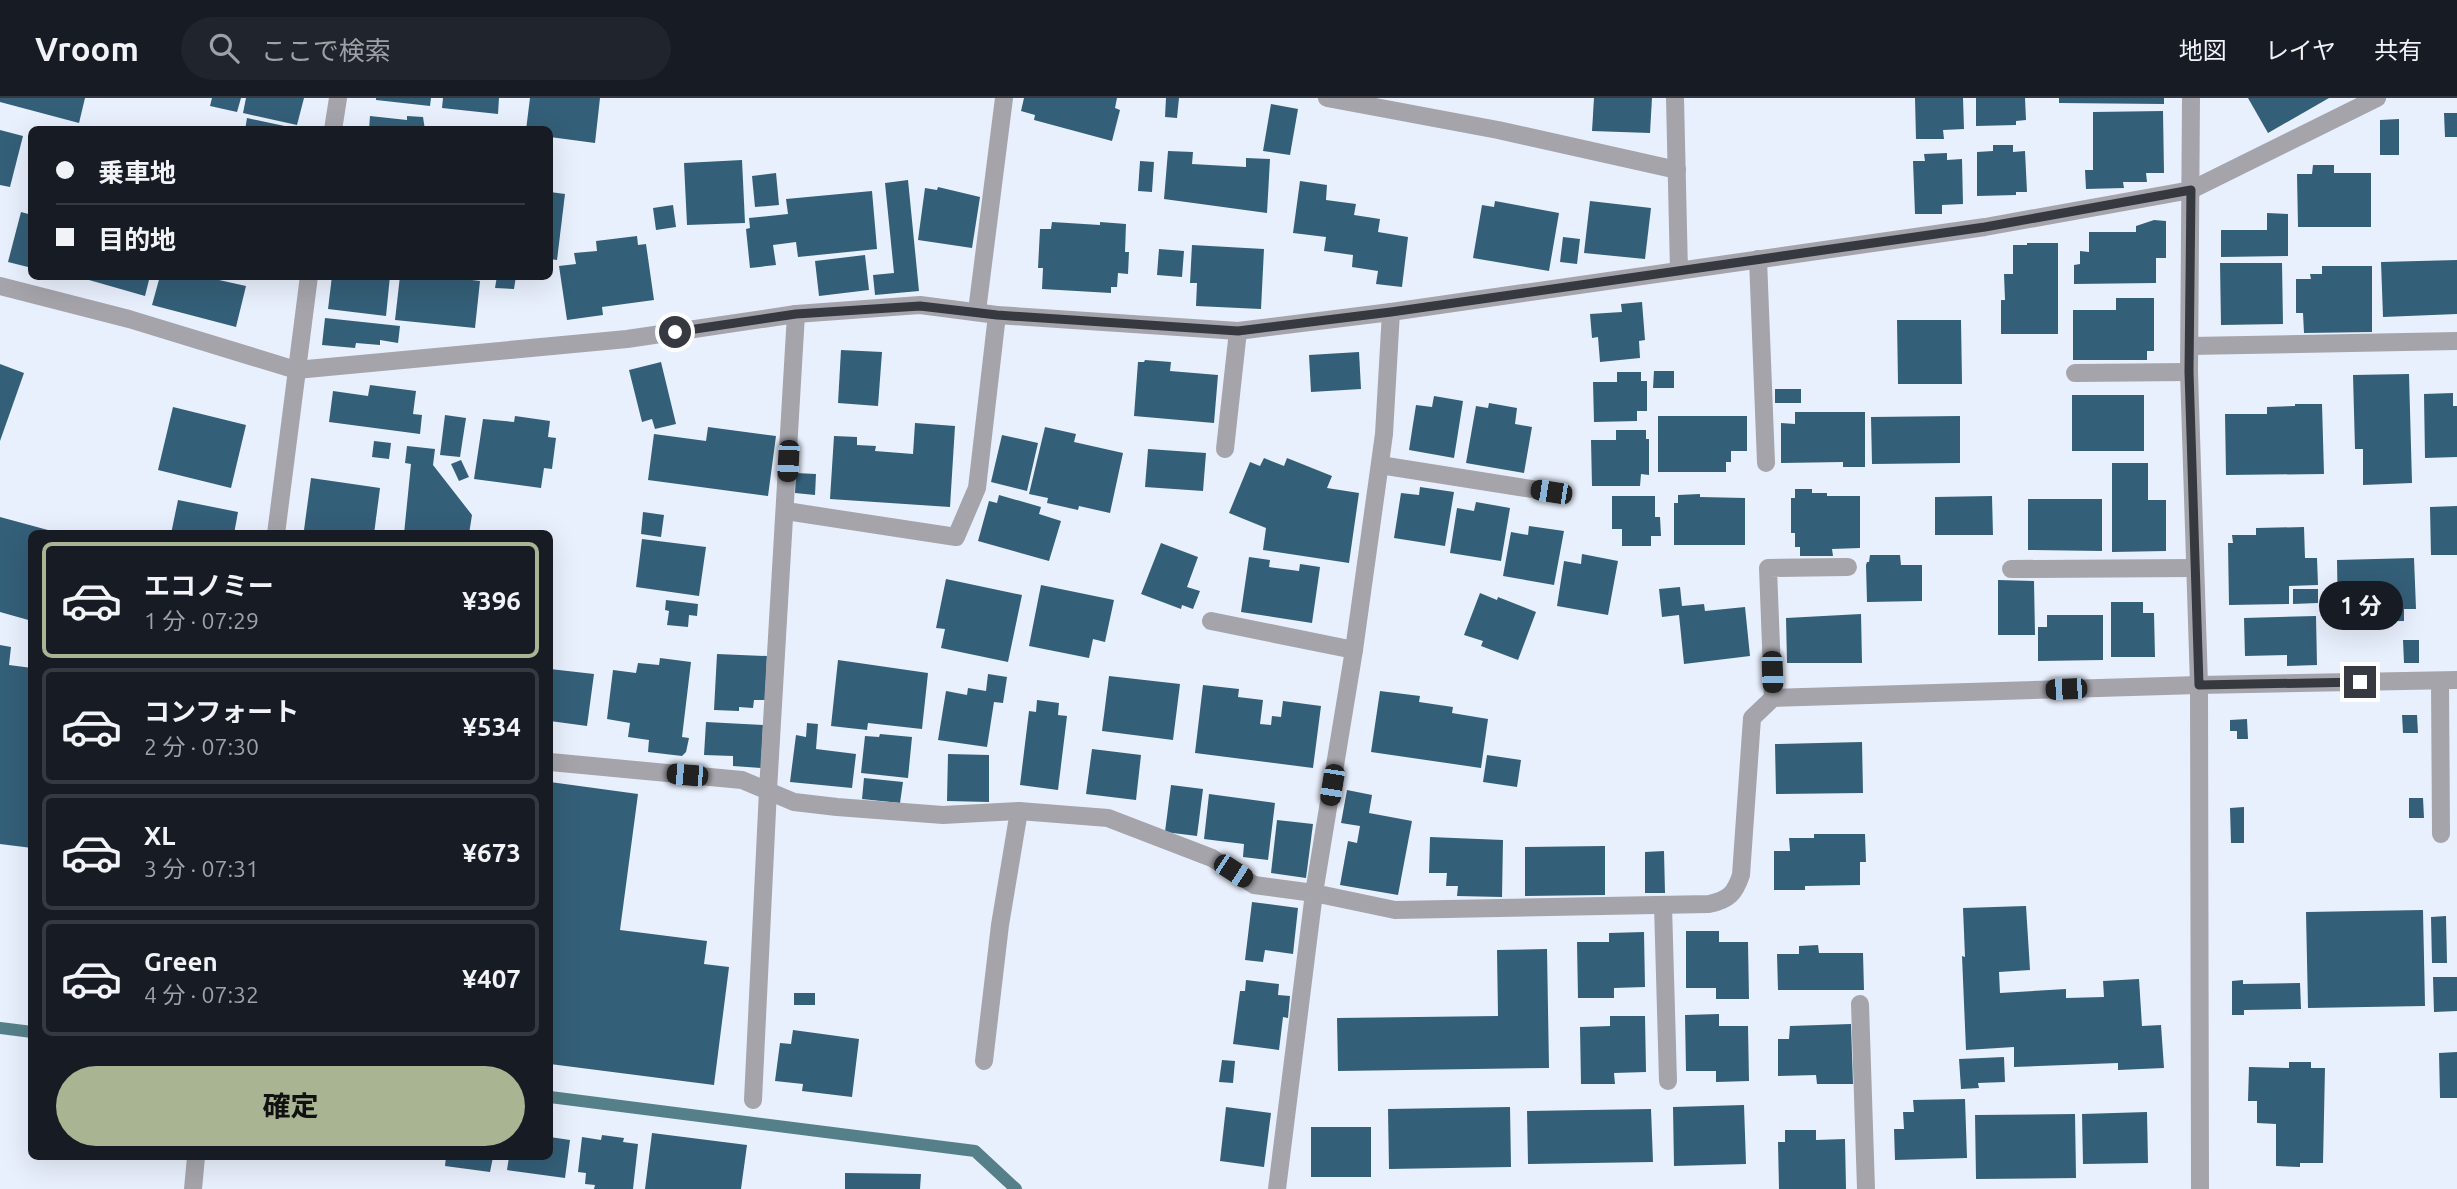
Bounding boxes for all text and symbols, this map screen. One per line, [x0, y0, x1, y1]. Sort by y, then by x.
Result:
search box [181, 17, 671, 80]
icon: search [205, 29, 243, 67]
text: Vroom [35, 30, 139, 67]
text: ここで検索 [261, 36, 391, 65]
text: 地図 [2179, 37, 2227, 64]
text: レイヤ [2265, 37, 2336, 64]
text: 共有 [2374, 37, 2422, 64]
text: 乗車地 [98, 158, 176, 187]
text: 目的地 [98, 225, 176, 254]
route start [659, 316, 691, 348]
car [777, 439, 800, 483]
car [1529, 478, 1574, 506]
icon: car [60, 569, 123, 632]
text: エコノミー [144, 571, 274, 600]
callout: 1 分 [2318, 580, 2402, 630]
text: ¥396 [462, 586, 521, 615]
text: 1 分 [2340, 593, 2382, 618]
text: 1 分 · 07:29 [144, 608, 259, 633]
car [1761, 651, 1784, 693]
route end [2344, 666, 2376, 698]
car [2045, 678, 2088, 700]
icon: car [60, 695, 123, 758]
text: コンフォート [144, 697, 299, 726]
text: ¥534 [462, 712, 521, 741]
text: 2 分 · 07:30 [144, 734, 259, 759]
car [666, 763, 709, 787]
car [1319, 763, 1346, 807]
icon: car [60, 821, 123, 884]
text: XL [144, 821, 175, 850]
text: ¥673 [462, 838, 521, 867]
car [1210, 851, 1257, 891]
text: 3 分 · 07:31 [144, 856, 259, 881]
icon: car [60, 947, 123, 1010]
text: Green [144, 947, 218, 976]
text: ¥407 [462, 964, 521, 993]
text: 4 分 · 07:32 [144, 982, 259, 1007]
button: 確定 [56, 1066, 525, 1146]

